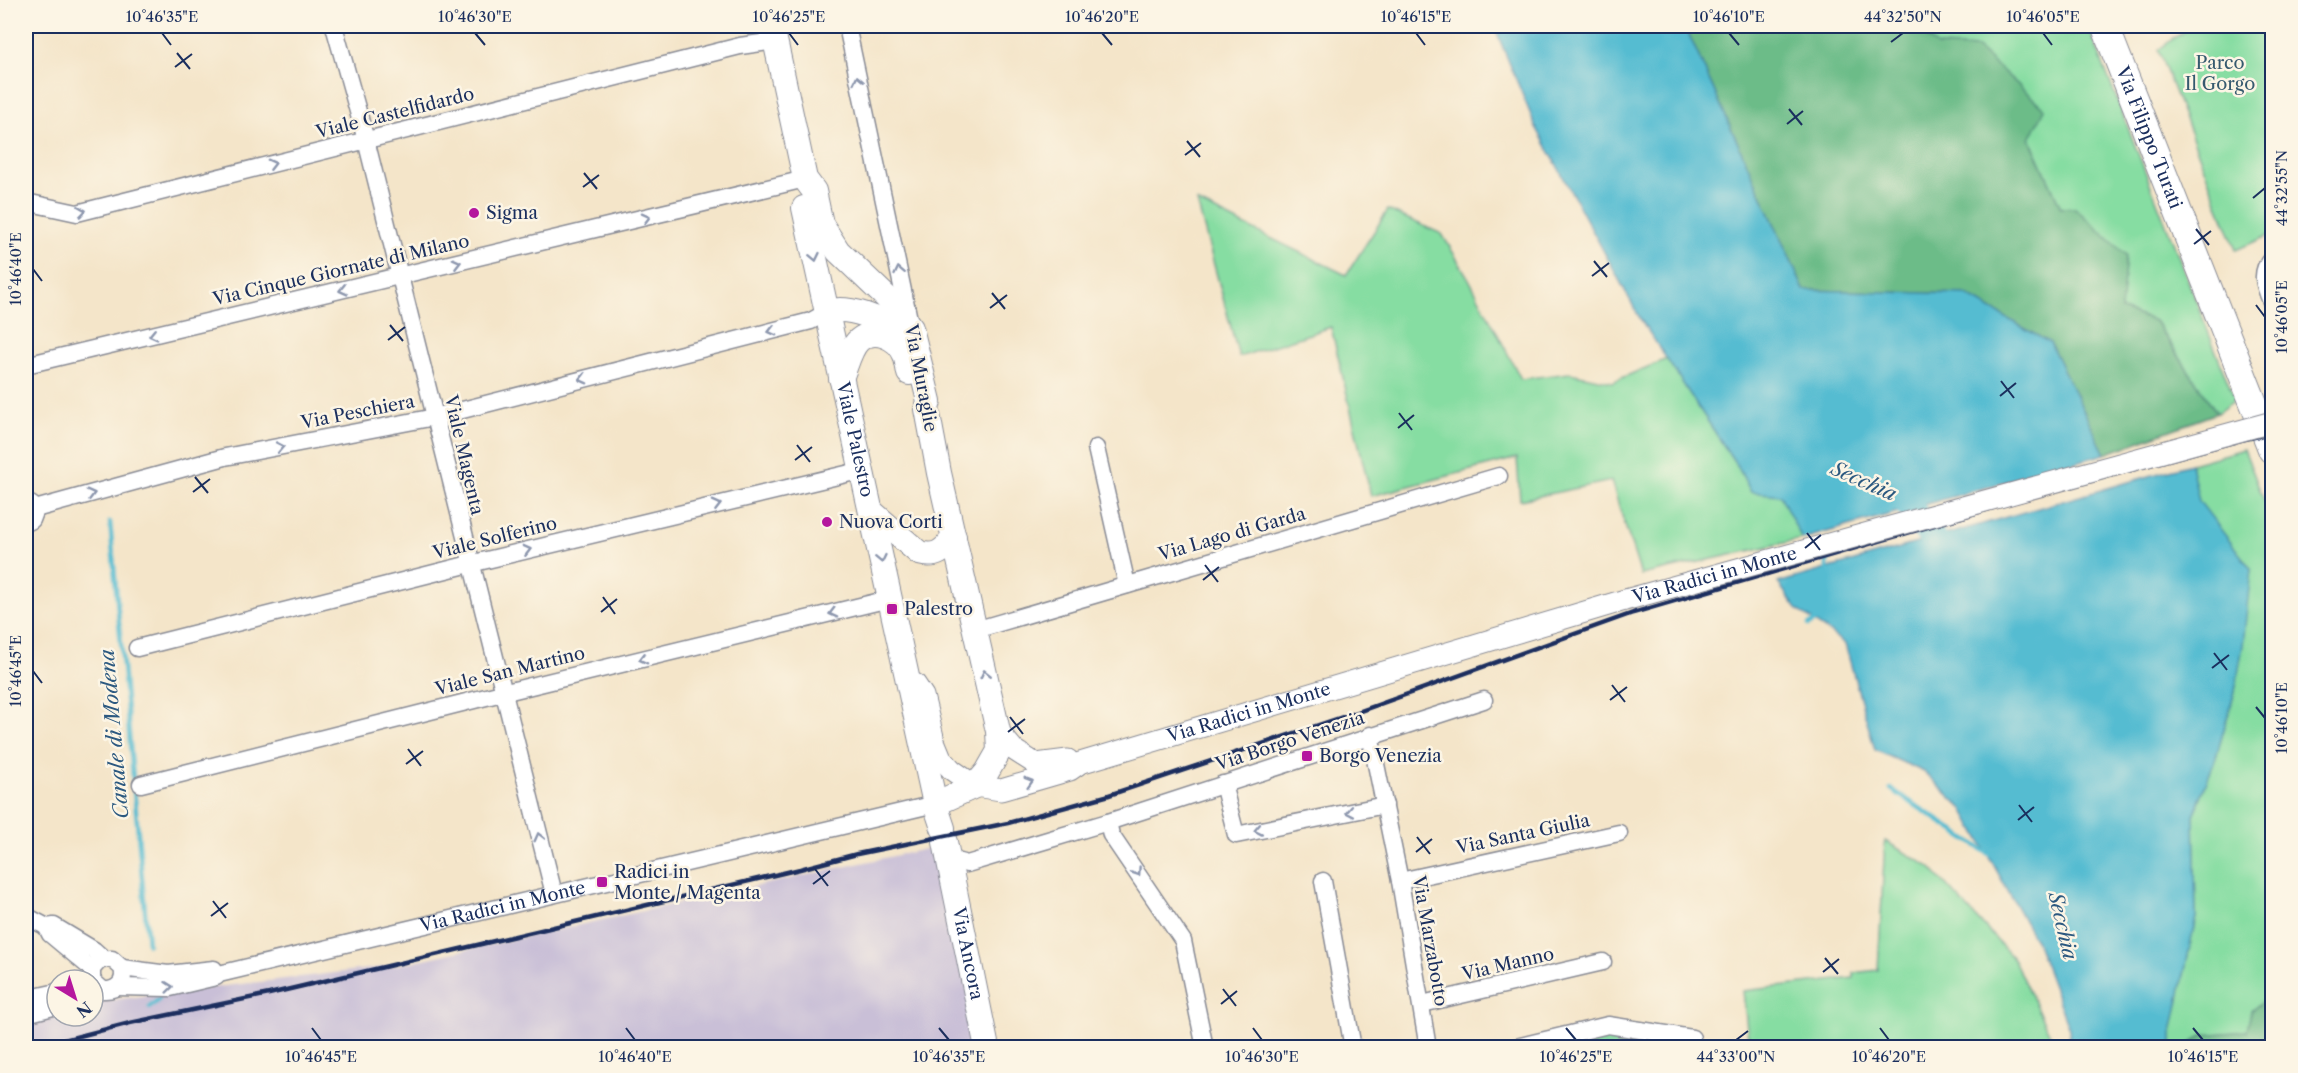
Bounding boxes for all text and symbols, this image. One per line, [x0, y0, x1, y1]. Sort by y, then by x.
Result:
text: 10°46'35"E [126, 7, 198, 26]
text: 10°46'30"E [438, 7, 512, 26]
text: 10°46'25"E [753, 7, 825, 26]
text: 10°46'20"E [1065, 7, 1139, 26]
text: 10°46'15"E [1381, 7, 1451, 26]
text: 10°46'10"E [1693, 7, 1765, 26]
text: 44°32'50"N [1864, 7, 1942, 26]
text: 10°46'05"E [2006, 7, 2080, 26]
park label: Parco Il Gorgo [2185, 52, 2255, 95]
street label: Via Filippo Turati [2111, 62, 2187, 212]
one-way arrow [853, 76, 866, 86]
street label: Viale Castelfidardo [313, 83, 476, 144]
text: 44°32'55"N [2272, 150, 2291, 226]
one-way arrow [266, 159, 276, 172]
place label: Sigma [486, 202, 539, 224]
one-way arrow [78, 205, 87, 218]
marker: Sigma [467, 206, 481, 220]
one-way arrow [641, 212, 651, 225]
street label: Via Cinque Giornate di Milano [210, 230, 471, 310]
text: 10°46'40"E [6, 232, 25, 306]
one-way arrow [808, 252, 821, 262]
one-way arrow [451, 258, 461, 271]
one-way arrow [893, 266, 906, 276]
text: 10°46'05"E [2272, 280, 2291, 354]
one-way arrow [338, 283, 348, 296]
street label: Via Muraglie [900, 321, 942, 434]
one-way arrow [767, 324, 777, 337]
one-way arrow [148, 327, 158, 340]
one-way arrow [578, 372, 588, 385]
street label: Viale Palestro [831, 379, 878, 499]
street label: Via Peschiera [298, 390, 417, 434]
street label: Viale Magenta [439, 392, 489, 518]
one-way arrow [275, 441, 285, 454]
water label: Secchia [1827, 456, 1900, 506]
one-way arrow [86, 488, 96, 501]
one-way arrow [711, 499, 721, 512]
street label: Via Lago di Garda [1155, 502, 1309, 566]
place label: Nuova Corti [839, 511, 943, 533]
street label: Viale Solferino [430, 512, 559, 564]
marker: Nuova Corti [820, 515, 834, 529]
street label: Via Radici in Monte [1629, 542, 1799, 609]
one-way arrow [522, 545, 532, 558]
one-way arrow [874, 553, 887, 563]
place label: Palestro [904, 598, 973, 620]
marker: Palestro [885, 602, 899, 616]
one-way arrow [828, 605, 838, 618]
text: 10°46'45"E [6, 635, 25, 707]
street label: Viale San Martino [432, 642, 587, 701]
water label: Canale di Modena [95, 648, 133, 820]
one-way arrow [638, 651, 648, 664]
one-way arrow [979, 669, 992, 679]
street label: Via Radici in Monte [1163, 678, 1333, 748]
text: 10°46'10"E [2272, 682, 2291, 754]
street label: Via Borgo Venezia [1212, 706, 1368, 776]
place label: Borgo Venezia [1319, 745, 1442, 767]
marker: Borgo Venezia [1300, 749, 1314, 763]
one-way arrow [1023, 777, 1034, 789]
one-way arrow [1346, 805, 1356, 818]
street label: Via Santa Giulia [1453, 809, 1592, 859]
one-way arrow [1253, 823, 1263, 836]
one-way arrow [534, 832, 547, 842]
place label: Radici in Monte / Magenta [614, 861, 761, 904]
one-way arrow [1130, 866, 1141, 877]
street label: Via Marzabotto [1408, 873, 1452, 1008]
marker: Radici in Monte / Magenta [595, 875, 609, 889]
street label: Via Radici in Monte [417, 876, 588, 937]
water label: Secchia [2043, 889, 2082, 962]
street label: Via Ancora [947, 904, 988, 1002]
street label: Via Manno [1459, 943, 1556, 985]
north arrow [45, 968, 105, 1028]
one-way arrow [165, 981, 174, 994]
text: N [73, 998, 96, 1022]
text: 10°46'45"E [285, 1047, 357, 1066]
text: 10°46'40"E [598, 1047, 672, 1066]
text: 10°46'35"E [913, 1047, 985, 1066]
text: 10°46'30"E [1225, 1047, 1299, 1066]
text: 10°46'25"E [1540, 1047, 1612, 1066]
text: 44°33'00"N [1697, 1047, 1775, 1066]
text: 10°46'20"E [1852, 1047, 1926, 1066]
text: 10°46'15"E [2168, 1047, 2238, 1066]

